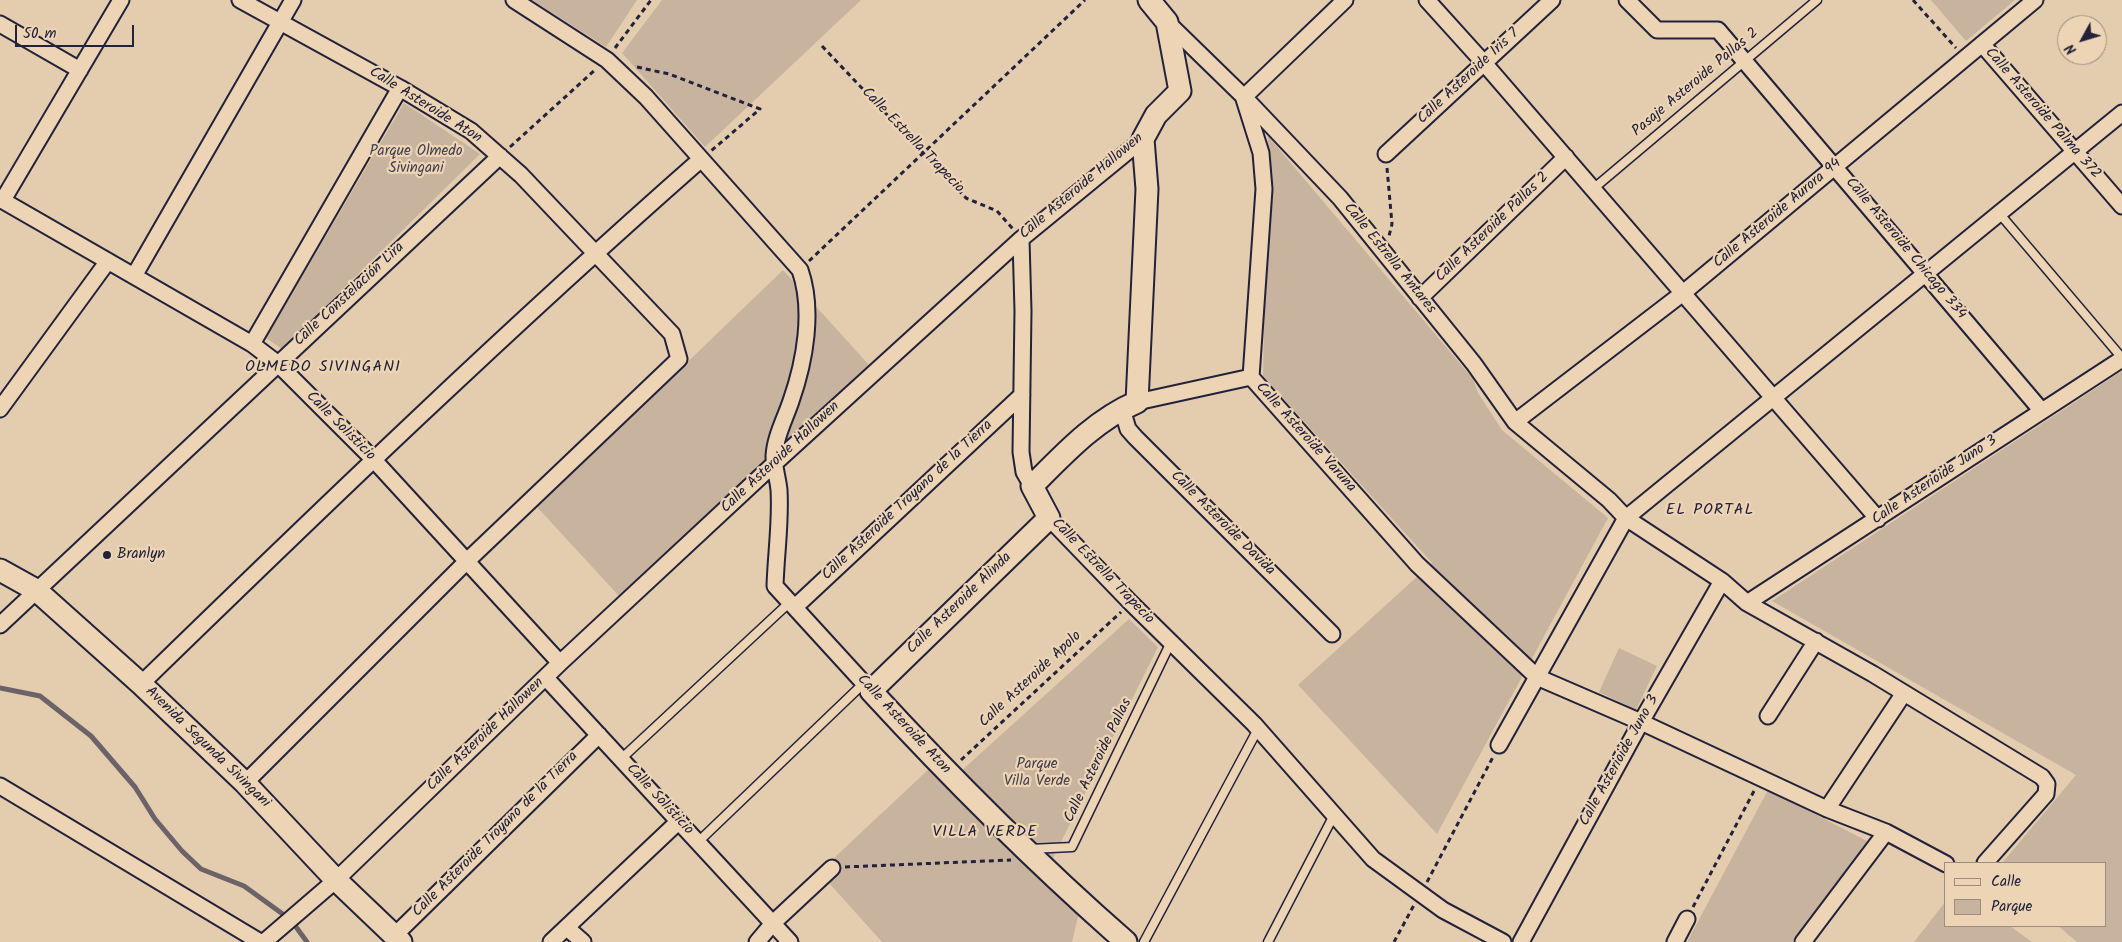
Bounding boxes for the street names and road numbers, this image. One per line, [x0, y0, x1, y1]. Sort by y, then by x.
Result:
street label: Calle Asteroide Iris 7 [1414, 25, 1524, 129]
street label: Pasaje Asteroide Pallas 2 [1629, 25, 1763, 141]
street label: Calle Asteroide Palma 372 [1980, 45, 2104, 183]
street label: Calle Asteroide Aton [365, 64, 485, 148]
street label: Calle Estrella Trapecio [857, 84, 967, 198]
street label: Calle Asteroide Hallowen [1017, 130, 1147, 244]
street label: Calle Asteroide Aurora 94 [1710, 155, 1846, 273]
street label: Calle Asteroide Pallas 2 [1433, 169, 1553, 287]
street label: Calle Asteroide Chicago 334 [1840, 174, 1970, 324]
street label: Calle Estrella Antares [1339, 200, 1439, 318]
street label: Calle Constelación Lira [291, 239, 409, 351]
street label: Calle Asteroide Varuna [1251, 379, 1359, 497]
street label: Calle Solisticio [301, 388, 379, 466]
street label: Calle Asteroide Hallowen [718, 398, 844, 518]
street label: Calle Asteroide Troyano de la Tierra [819, 417, 997, 585]
street label: Calle Asterioide Juno 3 [1869, 432, 2001, 530]
street label: Calle Asteroide Davida [1166, 468, 1278, 580]
street label: Calle Estrella Trapecio [1047, 515, 1157, 629]
street label: Calle Asteroide Alinda [904, 549, 1016, 659]
street label: Calle Asteroide Apolo [976, 628, 1086, 732]
street label: Calle Asteroide Aton [852, 672, 954, 778]
street label: Calle Asteroide Hallowen [424, 674, 548, 796]
street label: Avenida Segunda Sivingani [141, 684, 273, 812]
street label: Calle Asterioide Juno 3 [1577, 692, 1663, 830]
street label: Calle Asteroide Pallas [1061, 696, 1137, 826]
street label: Calle Asteroide Troyano de la Tierra [409, 748, 583, 922]
street label: Calle Solisticio [621, 761, 697, 839]

